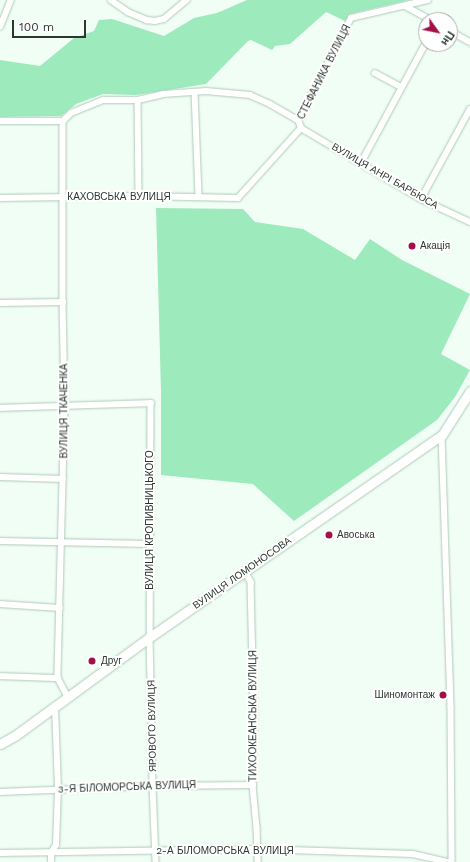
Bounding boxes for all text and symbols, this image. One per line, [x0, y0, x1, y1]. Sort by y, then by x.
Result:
scale bar [14, 12, 88, 38]
north arrow [418, 12, 458, 52]
text: 100 m [19, 20, 54, 34]
street label: СТЕФАНИКА ВУЛИЦЯ [295, 23, 353, 121]
text: Пн [438, 29, 457, 48]
street label: ВУЛИЦЯ АНРІ БАРБЮСА [330, 141, 440, 211]
street label: КАХОВСЬКА ВУЛИЦЯ [67, 191, 171, 203]
place label: Акація [420, 240, 450, 252]
marker: Акація [407, 241, 417, 251]
street label: ВУЛИЦЯ ТКАЧЕНКА [58, 363, 70, 459]
street label: ВУЛИЦЯ КРОПИВНИЦЬКОГО [144, 450, 156, 590]
place label: Авоська [337, 529, 375, 541]
marker: Авоська [324, 530, 334, 540]
street label: ВУЛИЦЯ ЛОМОНОСОВА [190, 534, 294, 612]
street label: ТИХООКЕАНСЬКА ВУЛИЦЯ [247, 650, 259, 782]
marker: Друг [86, 655, 98, 667]
place label: Друг [101, 655, 122, 667]
street label: ЯРОВОГО ВУЛИЦЯ [145, 680, 159, 772]
place label: Шиномонтаж [374, 689, 435, 701]
marker: Шиномонтаж [438, 690, 448, 700]
street label: 3-Я БІЛОМОРСЬКА ВУЛИЦЯ [58, 779, 196, 795]
street label: 2-А БІЛОМОРСЬКА ВУЛИЦЯ [156, 845, 294, 857]

